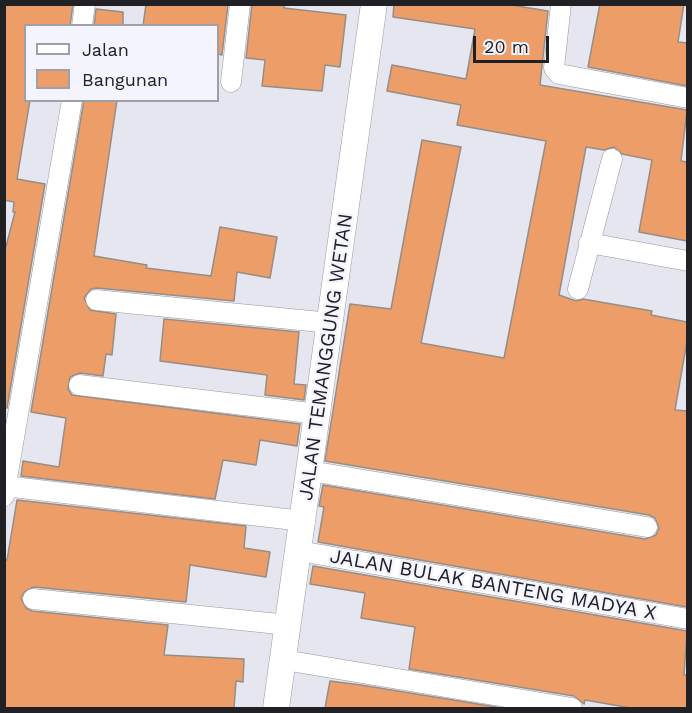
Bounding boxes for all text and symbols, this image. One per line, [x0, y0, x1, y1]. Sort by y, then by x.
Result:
legend [24, 24, 219, 102]
scale bar [476, 24, 552, 62]
text: 20 m [484, 36, 529, 57]
text: Jalan [82, 39, 129, 60]
text: Bangunan [82, 69, 168, 90]
street label: JALAN TEMANGGUNG WETAN [294, 212, 358, 502]
street label: JALAN BULAK BANTENG MADYA X [328, 544, 658, 626]

